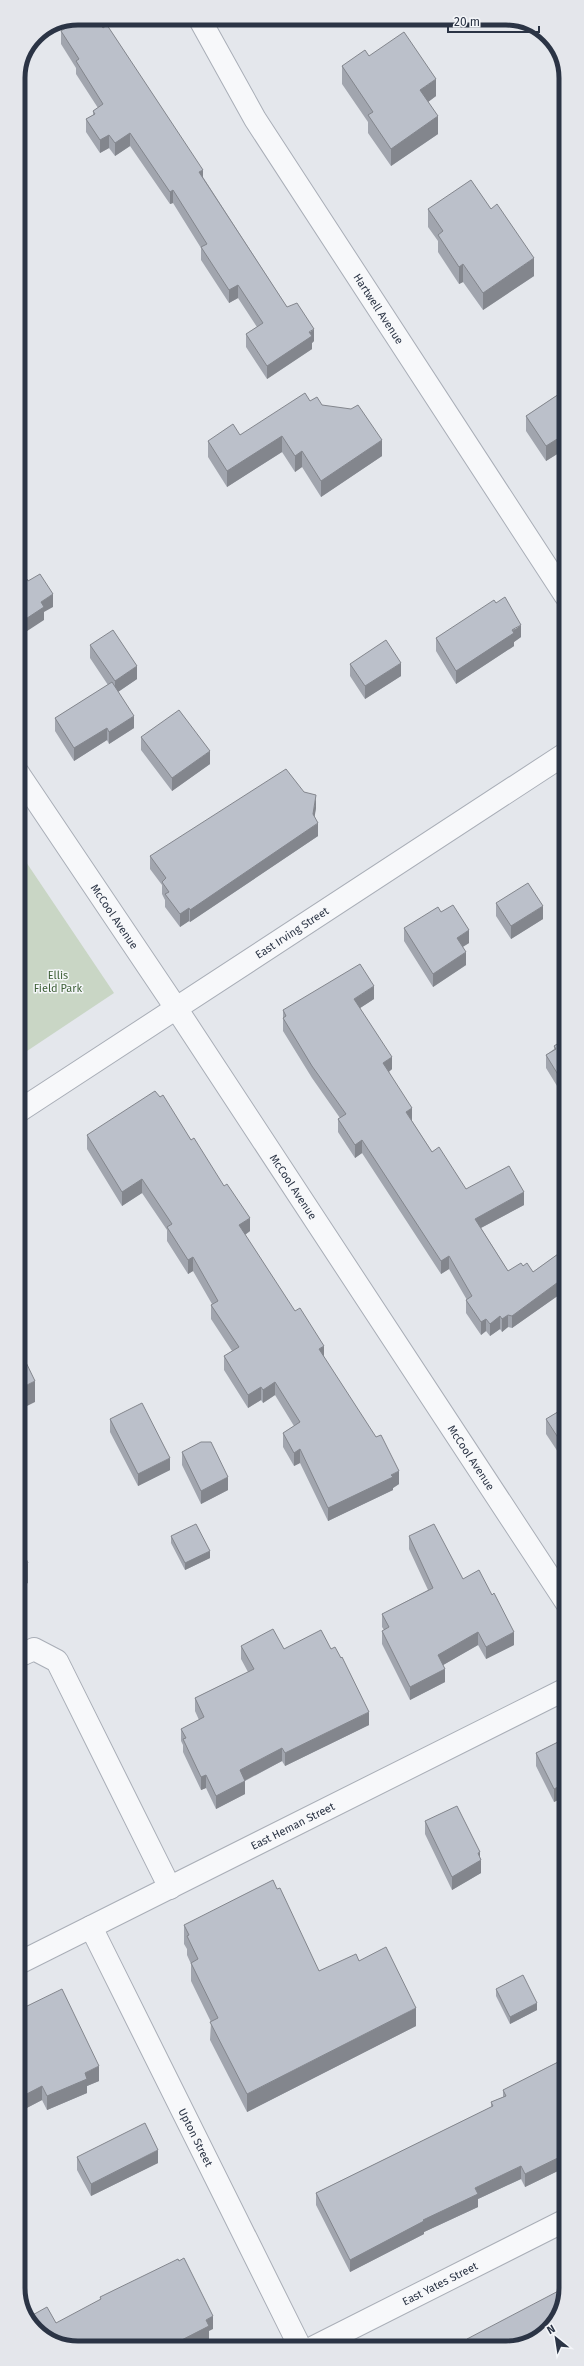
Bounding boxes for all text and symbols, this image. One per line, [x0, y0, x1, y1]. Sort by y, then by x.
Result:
scale bar [448, 8, 539, 34]
text: 20 m [454, 15, 480, 29]
street label: Hartwell Avenue [351, 271, 406, 347]
street label: McCool Avenue [88, 882, 141, 951]
street label: East Irving Street [253, 904, 331, 961]
park label: Ellis Field Park [34, 969, 83, 995]
street label: McCool Avenue [267, 1152, 319, 1222]
street label: McCool Avenue [445, 1423, 497, 1493]
street label: East Heman Street [249, 1800, 337, 1852]
street label: Upton Street [176, 2106, 216, 2169]
street label: East Yates Street [400, 2259, 480, 2308]
north arrow [536, 2318, 576, 2358]
text: N [545, 2322, 558, 2337]

